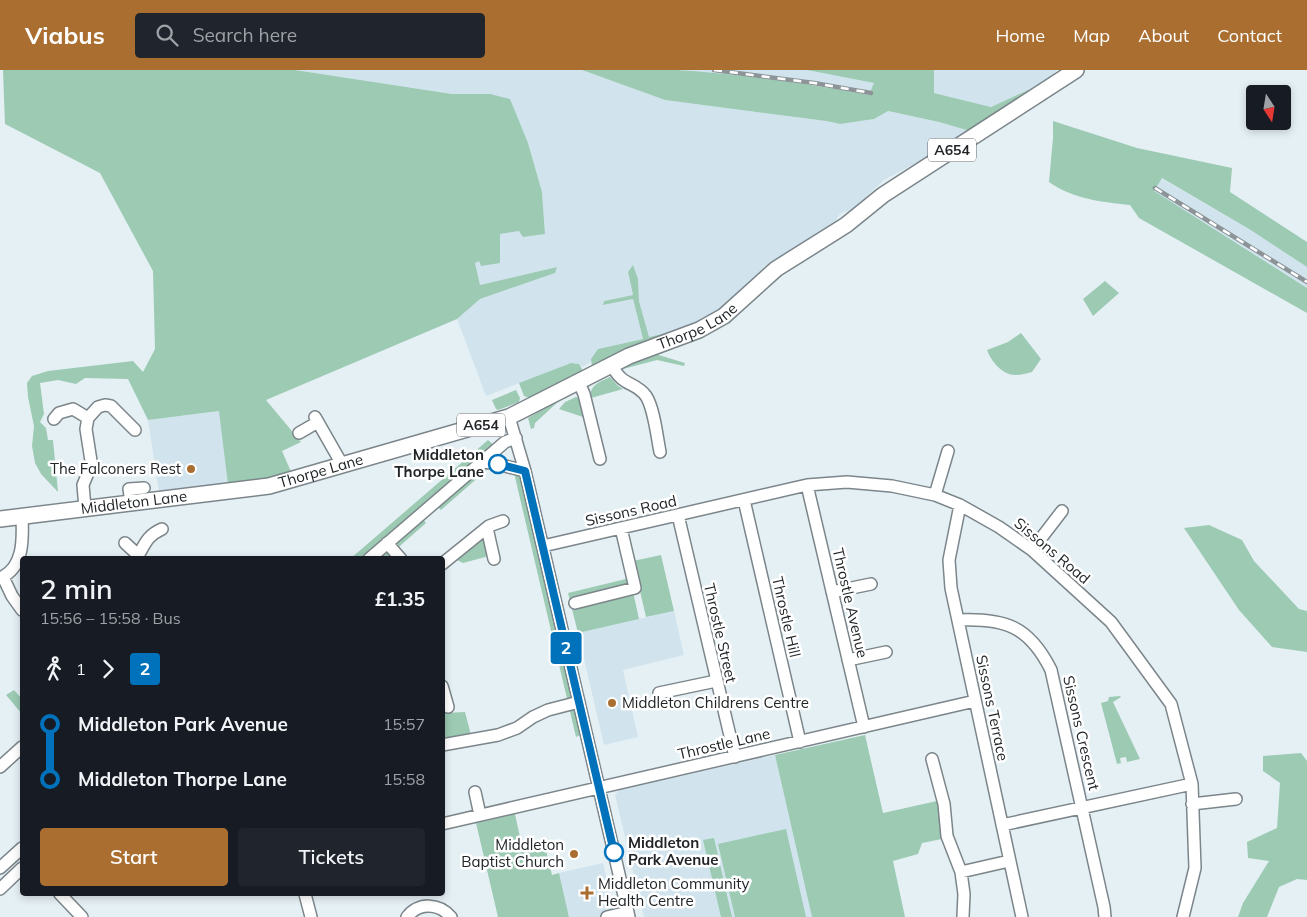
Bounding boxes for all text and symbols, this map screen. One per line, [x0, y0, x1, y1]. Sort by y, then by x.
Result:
search box [135, 13, 485, 58]
text: Viabus [25, 20, 105, 50]
icon: search [153, 21, 181, 49]
text: Search here [193, 23, 297, 47]
text: Home [995, 24, 1045, 47]
text: Map [1073, 24, 1110, 47]
text: About [1138, 24, 1189, 47]
text: Contact [1217, 24, 1282, 47]
north arrow [1246, 85, 1291, 130]
map controls [1246, 85, 1291, 130]
road number: A654 [928, 138, 976, 162]
street label: Thorpe Lane [655, 299, 741, 354]
road number: A654 [457, 414, 505, 436]
place label: Middleton Thorpe Lane [394, 445, 484, 481]
street label: Thorpe Lane [276, 449, 365, 492]
marker: Middleton Thorpe Lane [488, 454, 508, 474]
place label: The Falconers Rest [50, 459, 181, 478]
marker: The Falconers Rest [185, 463, 197, 475]
street label: Middleton Lane [80, 486, 188, 518]
street label: Sissons Road [583, 491, 678, 530]
street label: Sissons Road [1010, 513, 1094, 588]
street label: Throstle Avenue [829, 546, 872, 660]
text: 2 min [40, 571, 113, 606]
street label: Throstle Hill [768, 575, 805, 659]
street label: Throstle Street [700, 581, 741, 684]
text: £1.35 [375, 587, 425, 611]
text: 15:56 – 15:58 · Bus [40, 608, 181, 628]
line badge: 2 [550, 632, 582, 664]
text: 2 [561, 636, 571, 659]
street label: Sissons Terrace [972, 653, 1013, 763]
icon: walk [40, 655, 68, 683]
icon: forward [94, 655, 122, 683]
text: 2 [140, 657, 150, 680]
text: 1 [76, 659, 86, 679]
street label: Sissons Crescent [1059, 674, 1104, 792]
place label: Middleton Childrens Centre [622, 693, 809, 712]
marker: Middleton Childrens Centre [606, 697, 618, 709]
text: Middleton Park Avenue [78, 712, 288, 736]
text: 15:57 [383, 714, 425, 734]
street label: Throstle Lane [676, 724, 772, 763]
text: Middleton Thorpe Lane [78, 767, 287, 791]
text: 15:58 [383, 769, 425, 789]
button: Start [40, 828, 228, 886]
button: Tickets [238, 828, 425, 886]
place label: Middleton Park Avenue [628, 833, 719, 869]
place label: Middleton Baptist Church [461, 835, 564, 871]
marker: Middleton Park Avenue [604, 842, 624, 862]
marker: Middleton Baptist Church [568, 848, 580, 860]
place label: Middleton Community Health Centre [598, 874, 750, 910]
marker: Middleton Community Health Centre [580, 886, 594, 900]

